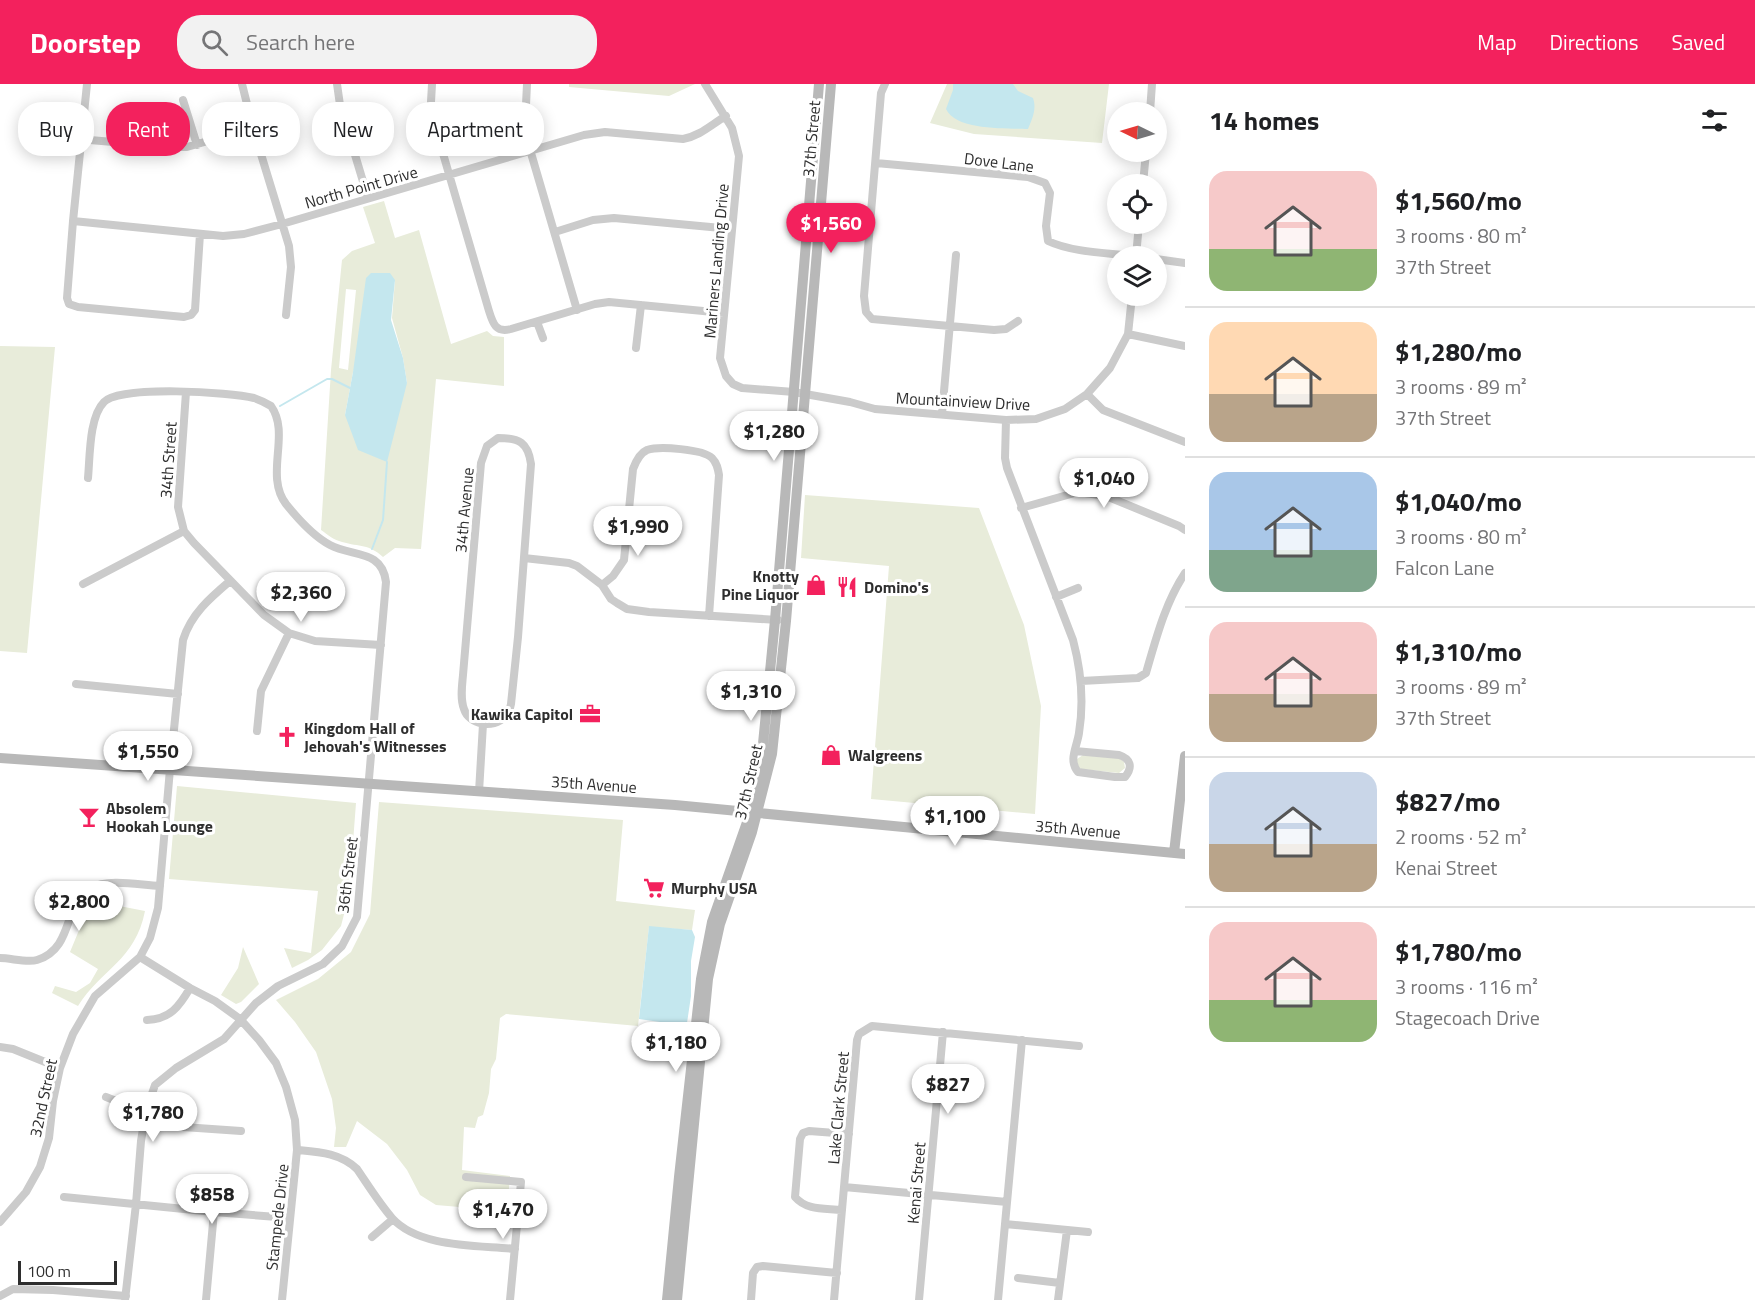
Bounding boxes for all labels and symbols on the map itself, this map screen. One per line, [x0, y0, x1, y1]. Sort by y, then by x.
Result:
street label: 37th Street [796, 99, 826, 178]
north arrow [1107, 102, 1167, 162]
street label: Dove Lane [963, 146, 1035, 178]
street label: North Point Drive [302, 159, 420, 215]
street label: Mariners Landing Drive [697, 183, 735, 339]
pin: $1,560 [782, 203, 880, 254]
street label: Mountainview Drive [895, 385, 1031, 417]
pin: $1,280 [725, 411, 823, 462]
street label: 34th Street [153, 420, 183, 499]
pin: $1,040 [1055, 458, 1153, 509]
street label: 34th Avenue [448, 466, 480, 554]
pin: $1,990 [589, 506, 687, 557]
place label: Knotty Pine Liquor [721, 564, 799, 606]
pin: $2,360 [252, 572, 350, 623]
shop icon: Knotty Pine Liquor [804, 573, 828, 597]
restaurant icon: Domino's [835, 575, 859, 599]
place label: Domino's [864, 575, 929, 599]
pin: $1,310 [702, 671, 800, 722]
place label: Kawika Capitol [471, 702, 573, 726]
office icon: Kawika Capitol [578, 702, 602, 726]
place label: Kingdom Hall of Jehovah's Witnesses [304, 716, 446, 758]
church icon: Kingdom Hall of Jehovah's Witnesses [275, 725, 299, 749]
pin: $1,550 [99, 731, 197, 782]
street label: 37th Street [728, 741, 768, 822]
shop icon: Walgreens [819, 743, 843, 767]
place label: Walgreens [848, 743, 922, 767]
street label: 35th Avenue [550, 769, 638, 799]
place label: Absolem Hookah Lounge [106, 796, 213, 838]
pin: $1,100 [906, 796, 1004, 847]
bar icon: Absolem Hookah Lounge [77, 805, 101, 829]
street label: 35th Avenue [1034, 813, 1122, 845]
street label: 36th Street [330, 835, 364, 915]
supermarket icon: Murphy USA [642, 876, 666, 900]
place label: Murphy USA [671, 876, 758, 900]
pin: $2,800 [30, 881, 128, 932]
pin: $1,180 [627, 1022, 725, 1073]
street label: Lake Clark Street [821, 1050, 855, 1165]
street label: 32nd Street [23, 1056, 63, 1139]
pin: $827 [912, 1064, 984, 1115]
pin: $1,780 [104, 1092, 202, 1143]
street label: Kenai Street [900, 1141, 932, 1225]
street label: Stampede Drive [259, 1162, 295, 1272]
pin: $858 [176, 1174, 248, 1225]
pin: $1,470 [454, 1189, 552, 1240]
scale bar [18, 1258, 117, 1286]

